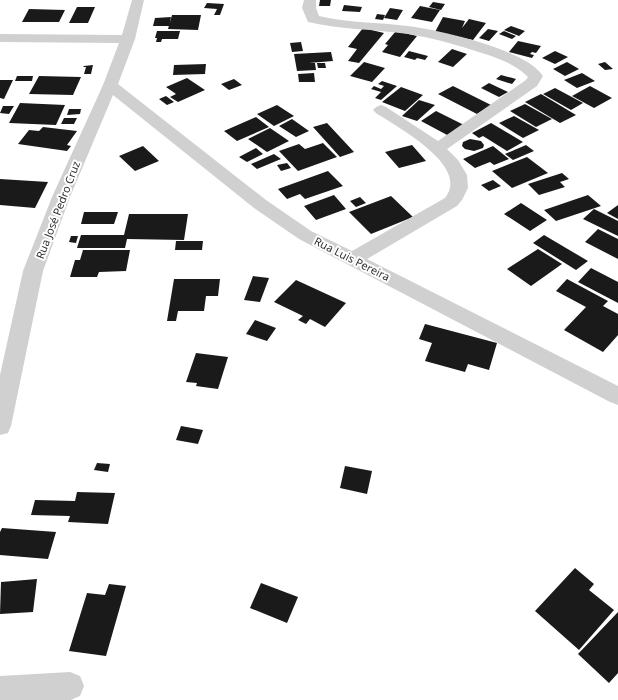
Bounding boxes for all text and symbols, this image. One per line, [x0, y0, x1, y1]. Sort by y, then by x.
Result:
street label: Rua José Pedro Cruz [32, 159, 83, 261]
street label: Rua Luis Pereira [312, 233, 393, 284]

